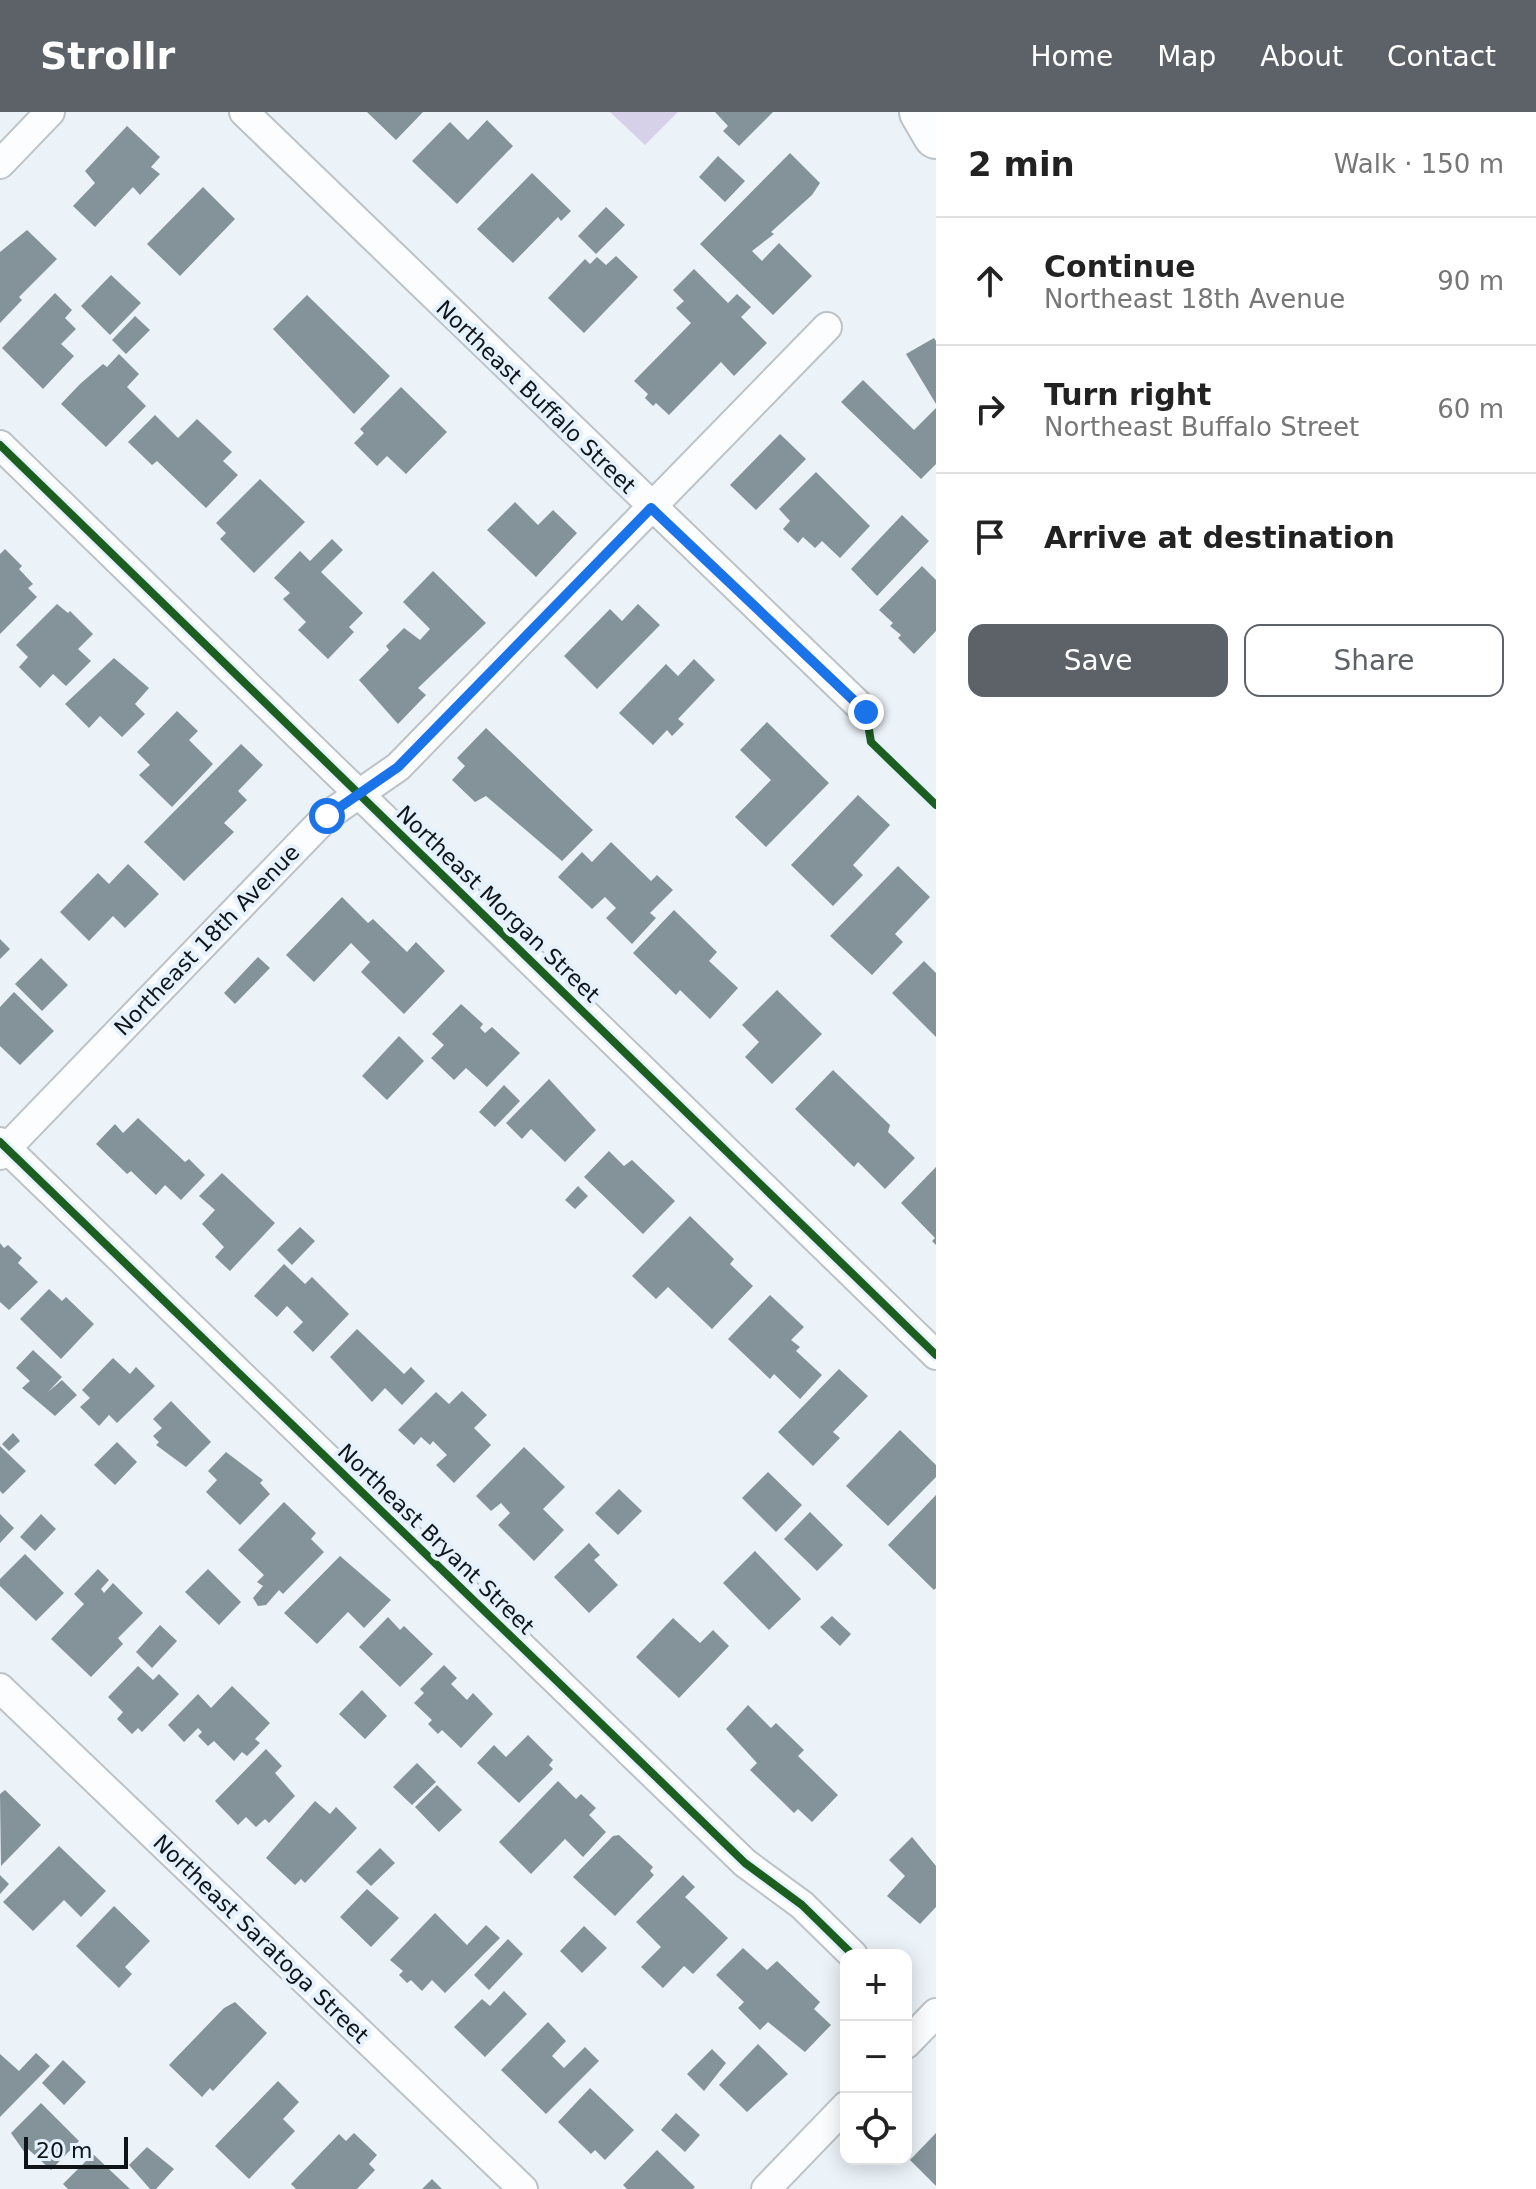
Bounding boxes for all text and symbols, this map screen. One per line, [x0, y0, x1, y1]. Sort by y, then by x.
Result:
text: Strollr [40, 34, 175, 78]
text: Home [1030, 40, 1113, 73]
text: Map [1157, 40, 1216, 73]
text: About [1260, 40, 1343, 73]
text: Contact [1387, 40, 1496, 73]
text: 2 min [968, 144, 1075, 184]
text: Walk · 150 m [1334, 149, 1504, 179]
text: Continue [1044, 249, 1196, 284]
icon: ahead [968, 259, 1012, 303]
text: 90 m [1437, 266, 1504, 296]
text: Northeast 18th Avenue [1044, 284, 1345, 314]
street label: Northeast Buffalo Street [431, 295, 641, 499]
text: Turn right [1044, 377, 1211, 412]
icon: right [968, 387, 1012, 431]
text: 60 m [1437, 394, 1504, 424]
text: Northeast Buffalo Street [1044, 412, 1359, 442]
icon: arrive [968, 515, 1012, 559]
text: Arrive at destination [1044, 520, 1395, 555]
button: Save [968, 624, 1228, 697]
button: Share [1244, 624, 1504, 697]
route end [848, 694, 884, 730]
route start [309, 798, 345, 834]
street label: Northeast Morgan Street [391, 801, 605, 1008]
street label: Northeast 18th Avenue [109, 840, 305, 1040]
street label: Northeast Bryant Street [333, 1439, 539, 1639]
street label: Northeast Saratoga Street [148, 1830, 374, 2049]
map controls [840, 1949, 912, 2165]
button: + [840, 1949, 912, 2021]
button: − [840, 2021, 912, 2093]
button: locate [840, 2093, 912, 2165]
scale bar [24, 2133, 128, 2169]
text: 20 m [36, 2138, 92, 2163]

